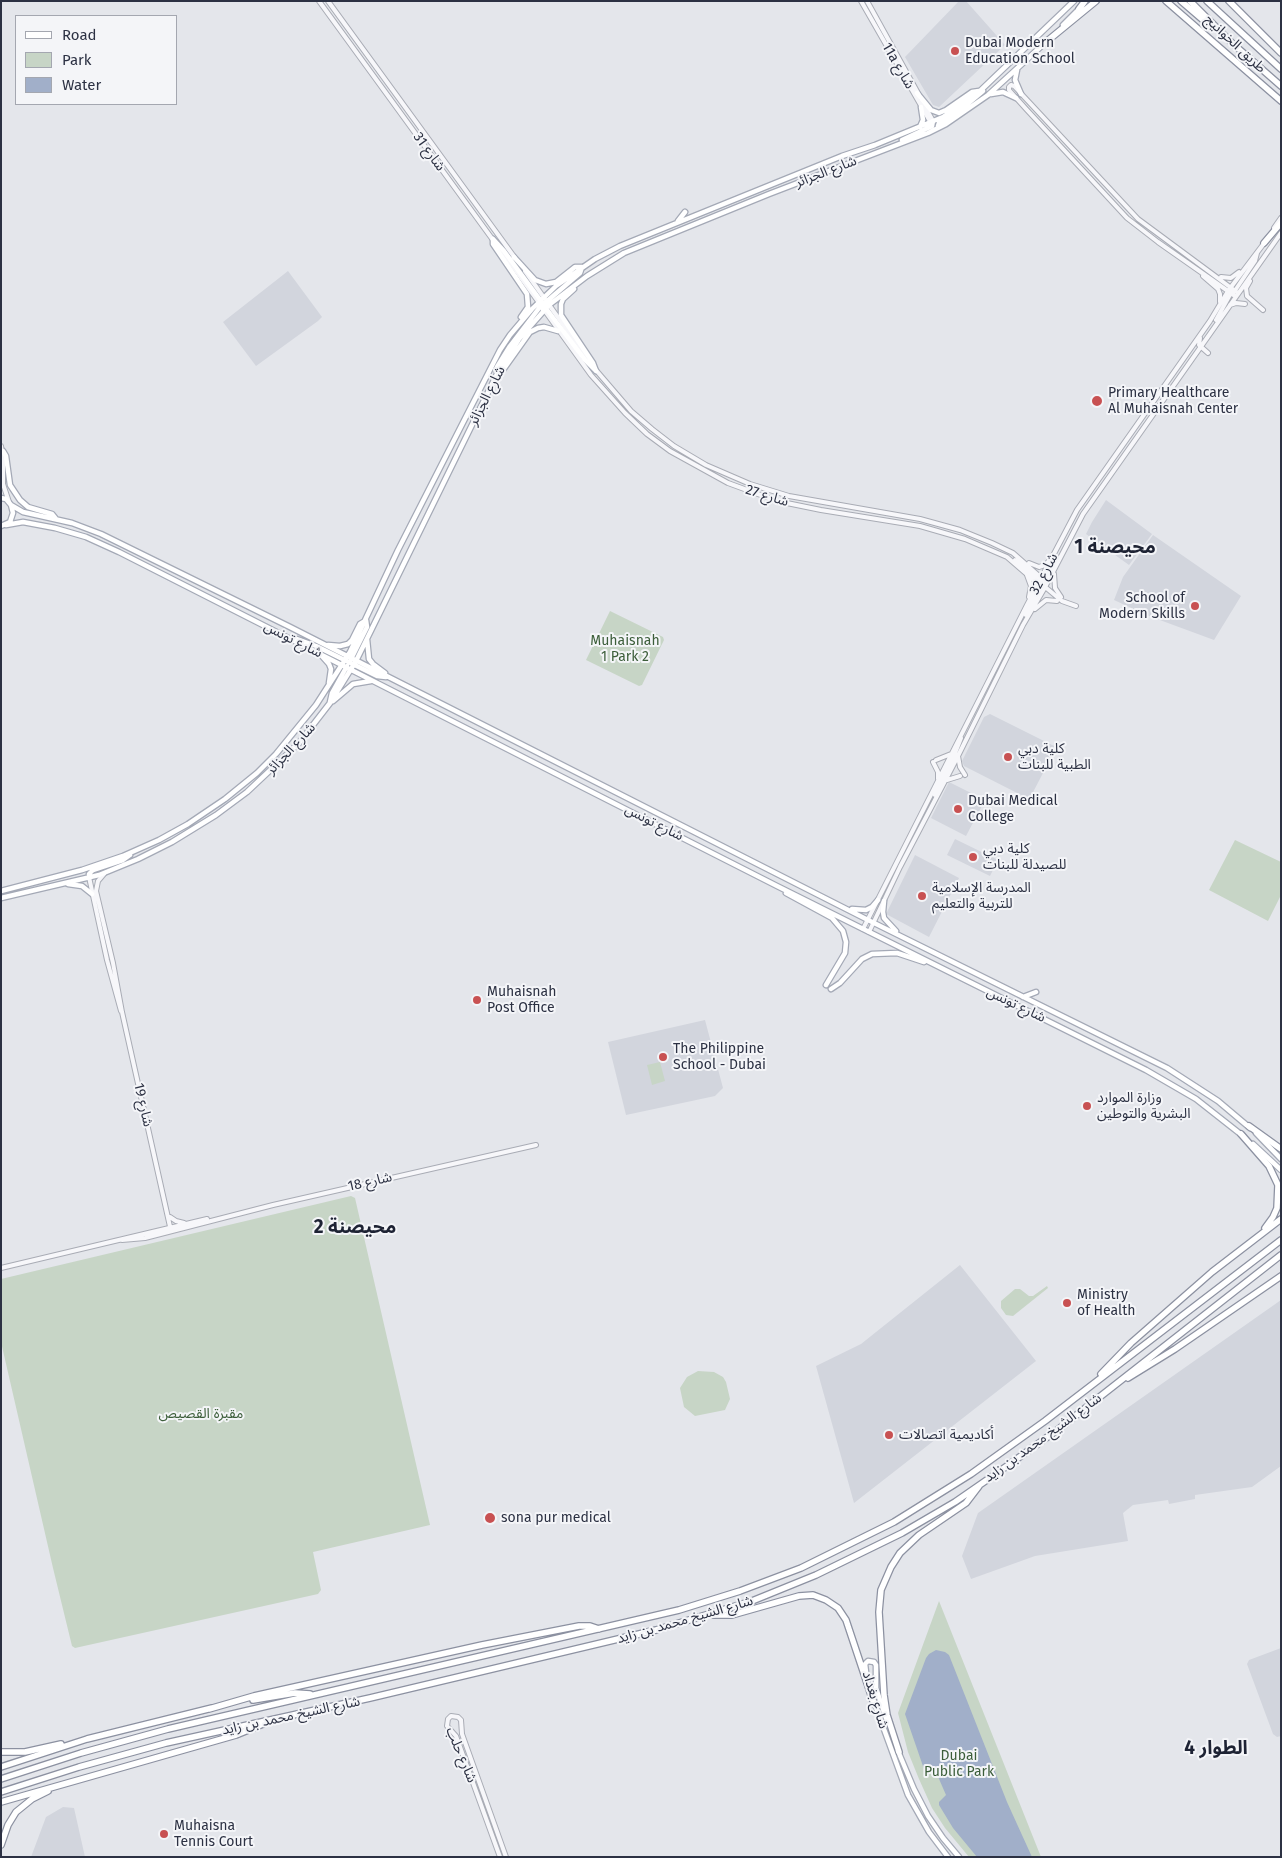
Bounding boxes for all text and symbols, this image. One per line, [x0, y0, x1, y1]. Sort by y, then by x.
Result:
street label: طريق الخوانيج [1201, 11, 1269, 77]
legend [15, 15, 178, 105]
text: Road [62, 26, 97, 44]
place label: Dubai Modern Education School [965, 35, 1075, 68]
street label: 11a شارع [878, 40, 918, 92]
marker: Dubai Modern Education School [949, 45, 961, 57]
text: Park [62, 51, 92, 69]
text: Water [62, 76, 101, 94]
street label: شارع 31 [409, 129, 449, 175]
street label: شارع الجزائر [793, 153, 859, 191]
street label: شارع الجزائر [465, 363, 509, 429]
place label: Primary Healthcare Al Muhaisnah Center [1108, 385, 1238, 418]
marker: Primary Healthcare Al Muhaisnah Center [1090, 394, 1104, 408]
street label: شارع 27 [744, 482, 790, 510]
district label: محيصنة 1 [1074, 537, 1156, 559]
street label: شارع 32 [1026, 550, 1062, 598]
place label: School of Modern Skills [1099, 590, 1185, 622]
marker: School of Modern Skills [1189, 600, 1201, 612]
street label: شارع تونس [261, 618, 325, 662]
park label: Muhaisnah 1 Park 2 [590, 633, 660, 666]
street label: شارع الجزائر [263, 720, 319, 778]
place label: كلية دبي الطبية للبنات [1018, 741, 1091, 774]
marker: كلية دبي الطبية للبنات [1002, 751, 1014, 763]
place label: Dubai Medical College [968, 793, 1058, 826]
street label: شارع تونس [622, 801, 686, 845]
marker: Dubai Medical College [952, 803, 964, 815]
place label: كلية دبي للصيدلة للبنات [983, 841, 1066, 874]
marker: كلية دبي للصيدلة للبنات [967, 851, 979, 863]
place label: المدرسة الإسلامية للتربية والتعليم [932, 880, 1031, 912]
marker: المدرسة الإسلامية للتربية والتعليم [916, 890, 928, 902]
place label: Muhaisnah Post Office [487, 984, 556, 1016]
street label: شارع تونس [984, 984, 1048, 1026]
marker: Muhaisnah Post Office [471, 994, 483, 1006]
place label: The Philippine School - Dubai [673, 1041, 766, 1074]
marker: The Philippine School - Dubai [657, 1051, 669, 1063]
street label: شارع 19 [130, 1081, 156, 1129]
place label: وزارة الموارد البشرية والتوطين [1097, 1090, 1190, 1122]
marker: وزارة الموارد البشرية والتوطين [1081, 1100, 1093, 1112]
street label: شارع 18 [346, 1169, 394, 1195]
district label: محيصنة 2 [314, 1217, 396, 1239]
place label: Ministry of Health [1077, 1287, 1135, 1320]
marker: Ministry of Health [1061, 1297, 1073, 1309]
street label: شارع الشيخ محمد بن زايد [981, 1390, 1105, 1486]
park label: مقبرة القصيص [159, 1406, 243, 1422]
place label: أكاديمية اتصالات [899, 1427, 994, 1443]
marker: أكاديمية اتصالات [883, 1429, 895, 1441]
place label: sona pur medical [501, 1510, 611, 1526]
marker: sona pur medical [483, 1511, 497, 1525]
street label: شارع الشيخ محمد بن زايد [615, 1593, 755, 1647]
street label: شارع بغداد [858, 1669, 892, 1731]
street label: شارع الشيخ محمد بن زايد [220, 1693, 362, 1739]
street label: شارع حلب [442, 1725, 480, 1785]
district label: الطوار 4 [1184, 1738, 1248, 1760]
park label: Dubai Public Park [924, 1748, 994, 1780]
place label: Muhaisna Tennis Court [174, 1818, 253, 1850]
marker: Muhaisna Tennis Court [158, 1828, 170, 1840]

